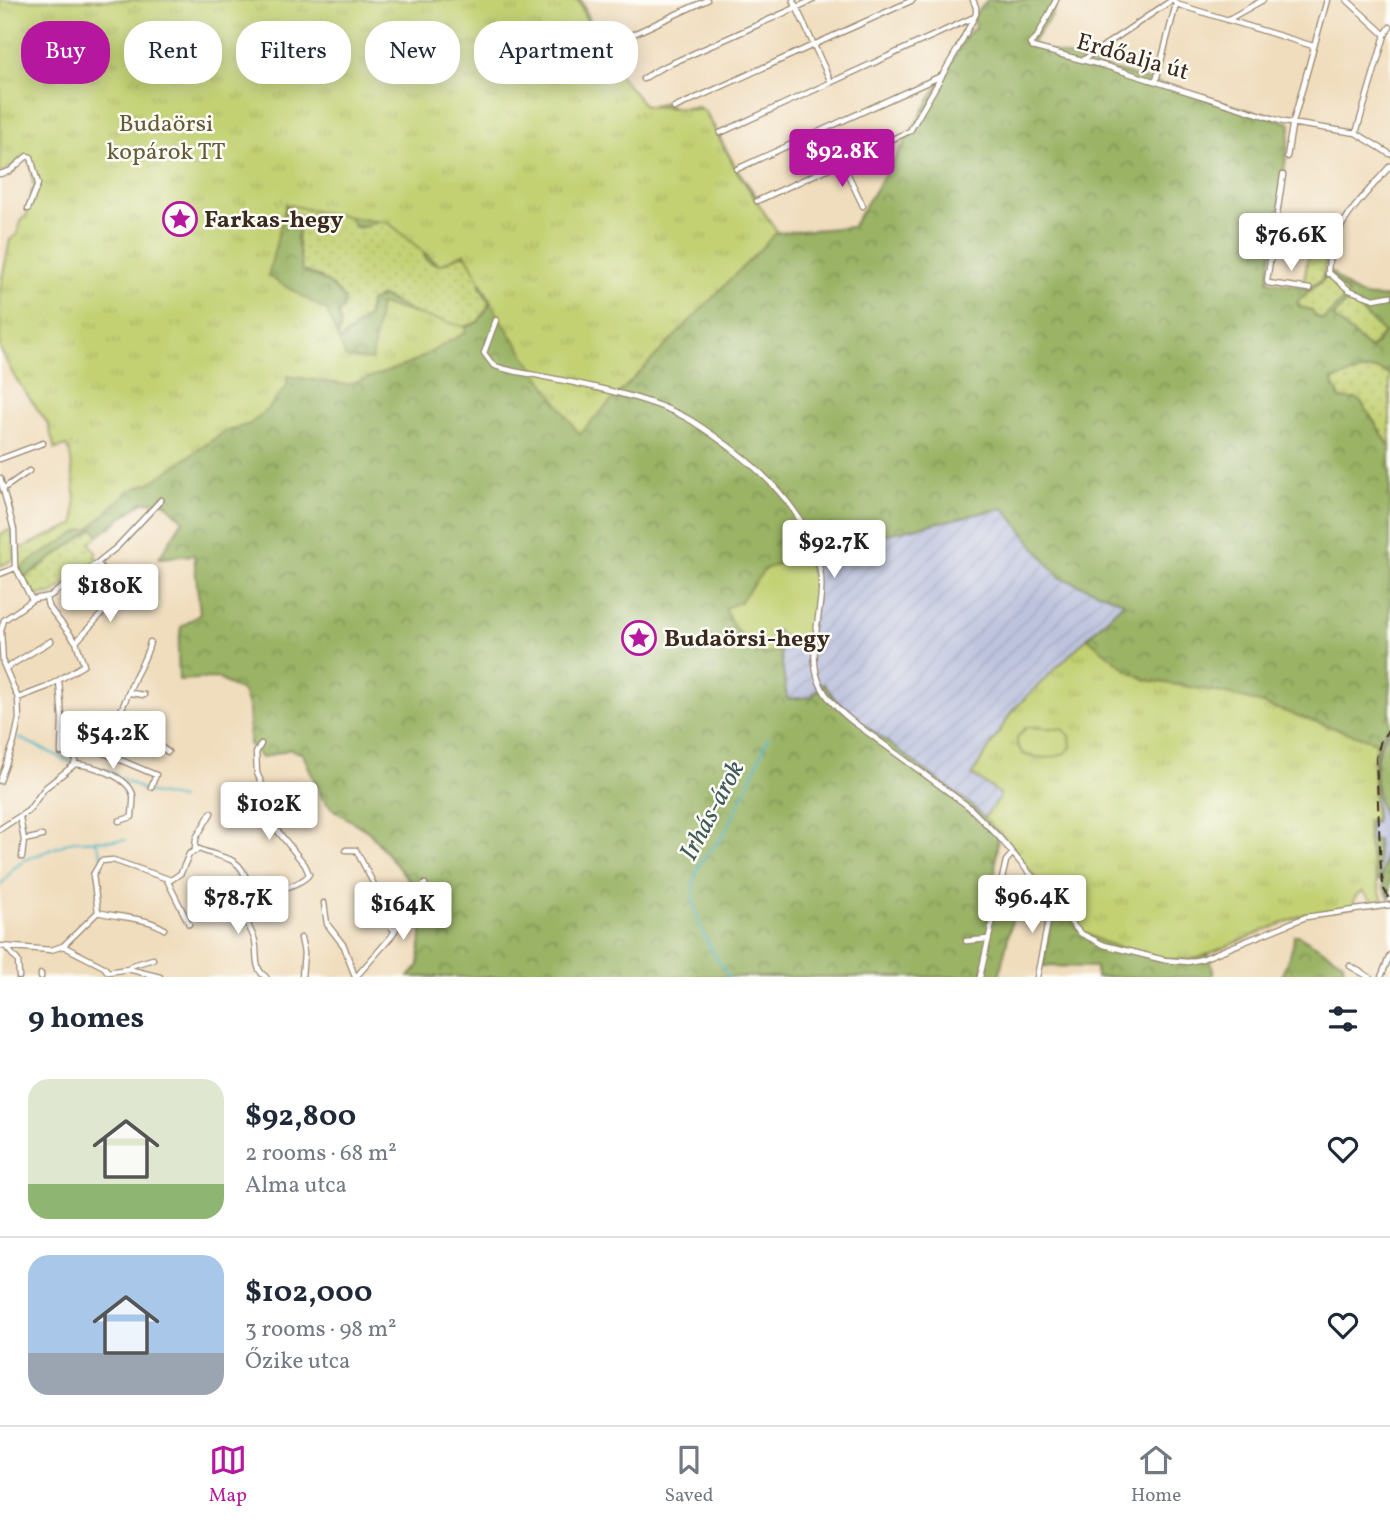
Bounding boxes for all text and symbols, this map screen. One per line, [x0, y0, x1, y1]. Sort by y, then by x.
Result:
chip: Buy [21, 21, 110, 84]
chip: Rent [124, 21, 222, 84]
chip: Filters [236, 21, 351, 84]
chip: New [365, 21, 460, 84]
chip: Apartment [474, 21, 638, 84]
street label: Erdőalja út [1072, 26, 1193, 90]
park label: Budaörsi kopárok TT [106, 108, 226, 170]
pin: $92.8K [785, 130, 899, 189]
text: $92.8K [805, 136, 879, 168]
place icon: Farkas-hegy [161, 200, 199, 238]
place label: Farkas-hegy [204, 204, 344, 238]
pin: $76.6K [1234, 214, 1348, 273]
text: $76.6K [1255, 220, 1327, 252]
pin: $92.7K [777, 520, 891, 580]
text: $92.7K [799, 527, 869, 559]
pin: $180K [61, 564, 159, 624]
text: $180K [77, 571, 143, 603]
place icon: Budaörsi-hegy [620, 619, 658, 657]
place label: Budaörsi-hegy [664, 623, 830, 657]
pin: $54.2K [56, 712, 170, 771]
text: $54.2K [77, 718, 149, 750]
water label: Irhás-árok [671, 755, 754, 867]
pin: $102K [220, 782, 318, 842]
text: $102K [237, 789, 301, 821]
pin: $78.7K [181, 876, 295, 936]
pin: $96.4K [975, 876, 1089, 935]
text: $96.4K [994, 882, 1070, 914]
text: $78.7K [203, 883, 273, 915]
pin: $164K [354, 883, 452, 942]
text: $164K [371, 889, 435, 921]
text: 9 homes [28, 998, 144, 1040]
icon: filters [1324, 1000, 1362, 1038]
text: $92,800 [245, 1096, 356, 1138]
icon: home [84, 1107, 168, 1191]
icon: heart [1324, 1130, 1362, 1168]
text: 2 rooms · 68 m² [245, 1138, 397, 1170]
text: Alma utca [245, 1170, 347, 1202]
text: $102,000 [245, 1272, 373, 1314]
icon: home [84, 1283, 168, 1367]
icon: heart [1324, 1306, 1362, 1344]
text: 3 rooms · 98 m² [245, 1314, 397, 1346]
text: Őzike utca [245, 1346, 351, 1378]
tab: Map [209, 1441, 247, 1509]
tab: Saved [664, 1441, 713, 1509]
tab: Home [1131, 1441, 1181, 1509]

